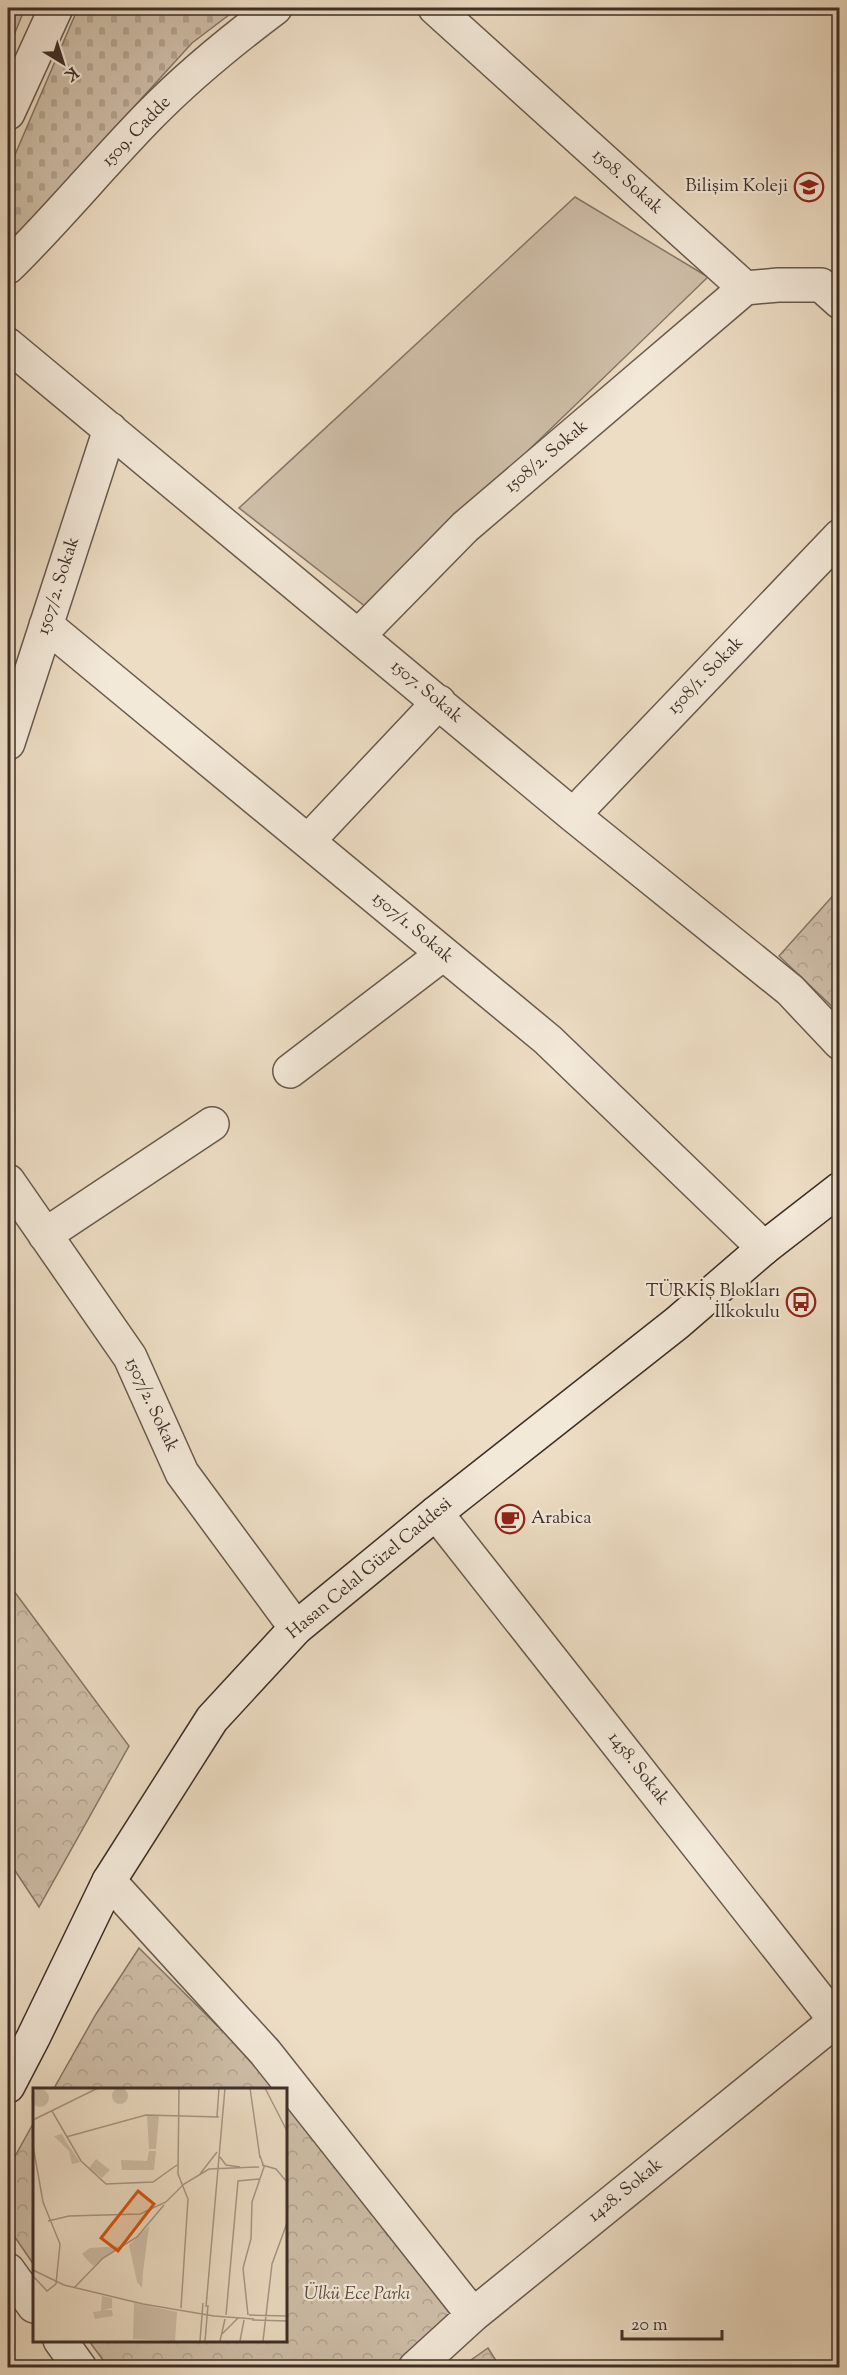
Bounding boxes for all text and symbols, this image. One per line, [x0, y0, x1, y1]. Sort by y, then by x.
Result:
north arrow [33, 33, 93, 93]
text: K [59, 60, 82, 86]
street label: 1509. Cadde [97, 91, 177, 173]
street label: 1508. Sokak [586, 143, 668, 221]
school or university icon: Bilişim Koleji [793, 171, 825, 203]
place label: Bilişim Koleji [685, 174, 788, 200]
street label: 1508/2. Sokak [500, 414, 595, 500]
street label: 1507/2. Sokak [31, 534, 87, 638]
street label: 1508/1. Sokak [662, 631, 750, 721]
street label: 1507. Sokak [384, 654, 468, 730]
street label: 1507/1. Sokak [366, 886, 459, 970]
place label: TÜRKİŞ Blokları İlkokulu [646, 1279, 780, 1326]
bus stop icon: TÜRKİŞ Blokları İlkokulu [785, 1286, 817, 1318]
street label: 1507/2. Sokak [118, 1354, 184, 1457]
street label: Hasan Celal Güzel Caddesi [282, 1492, 458, 1646]
cafe icon: Arabica [494, 1503, 526, 1535]
place label: Arabica [531, 1506, 591, 1532]
street label: 1458. Sokak [601, 1727, 675, 1811]
inset map [33, 2088, 286, 2342]
street label: 1428. Sokak [583, 2153, 669, 2229]
park label: Ülkü Ece Parkı [304, 2282, 410, 2308]
scale bar [622, 2303, 722, 2341]
text: 20 m [631, 2313, 668, 2339]

